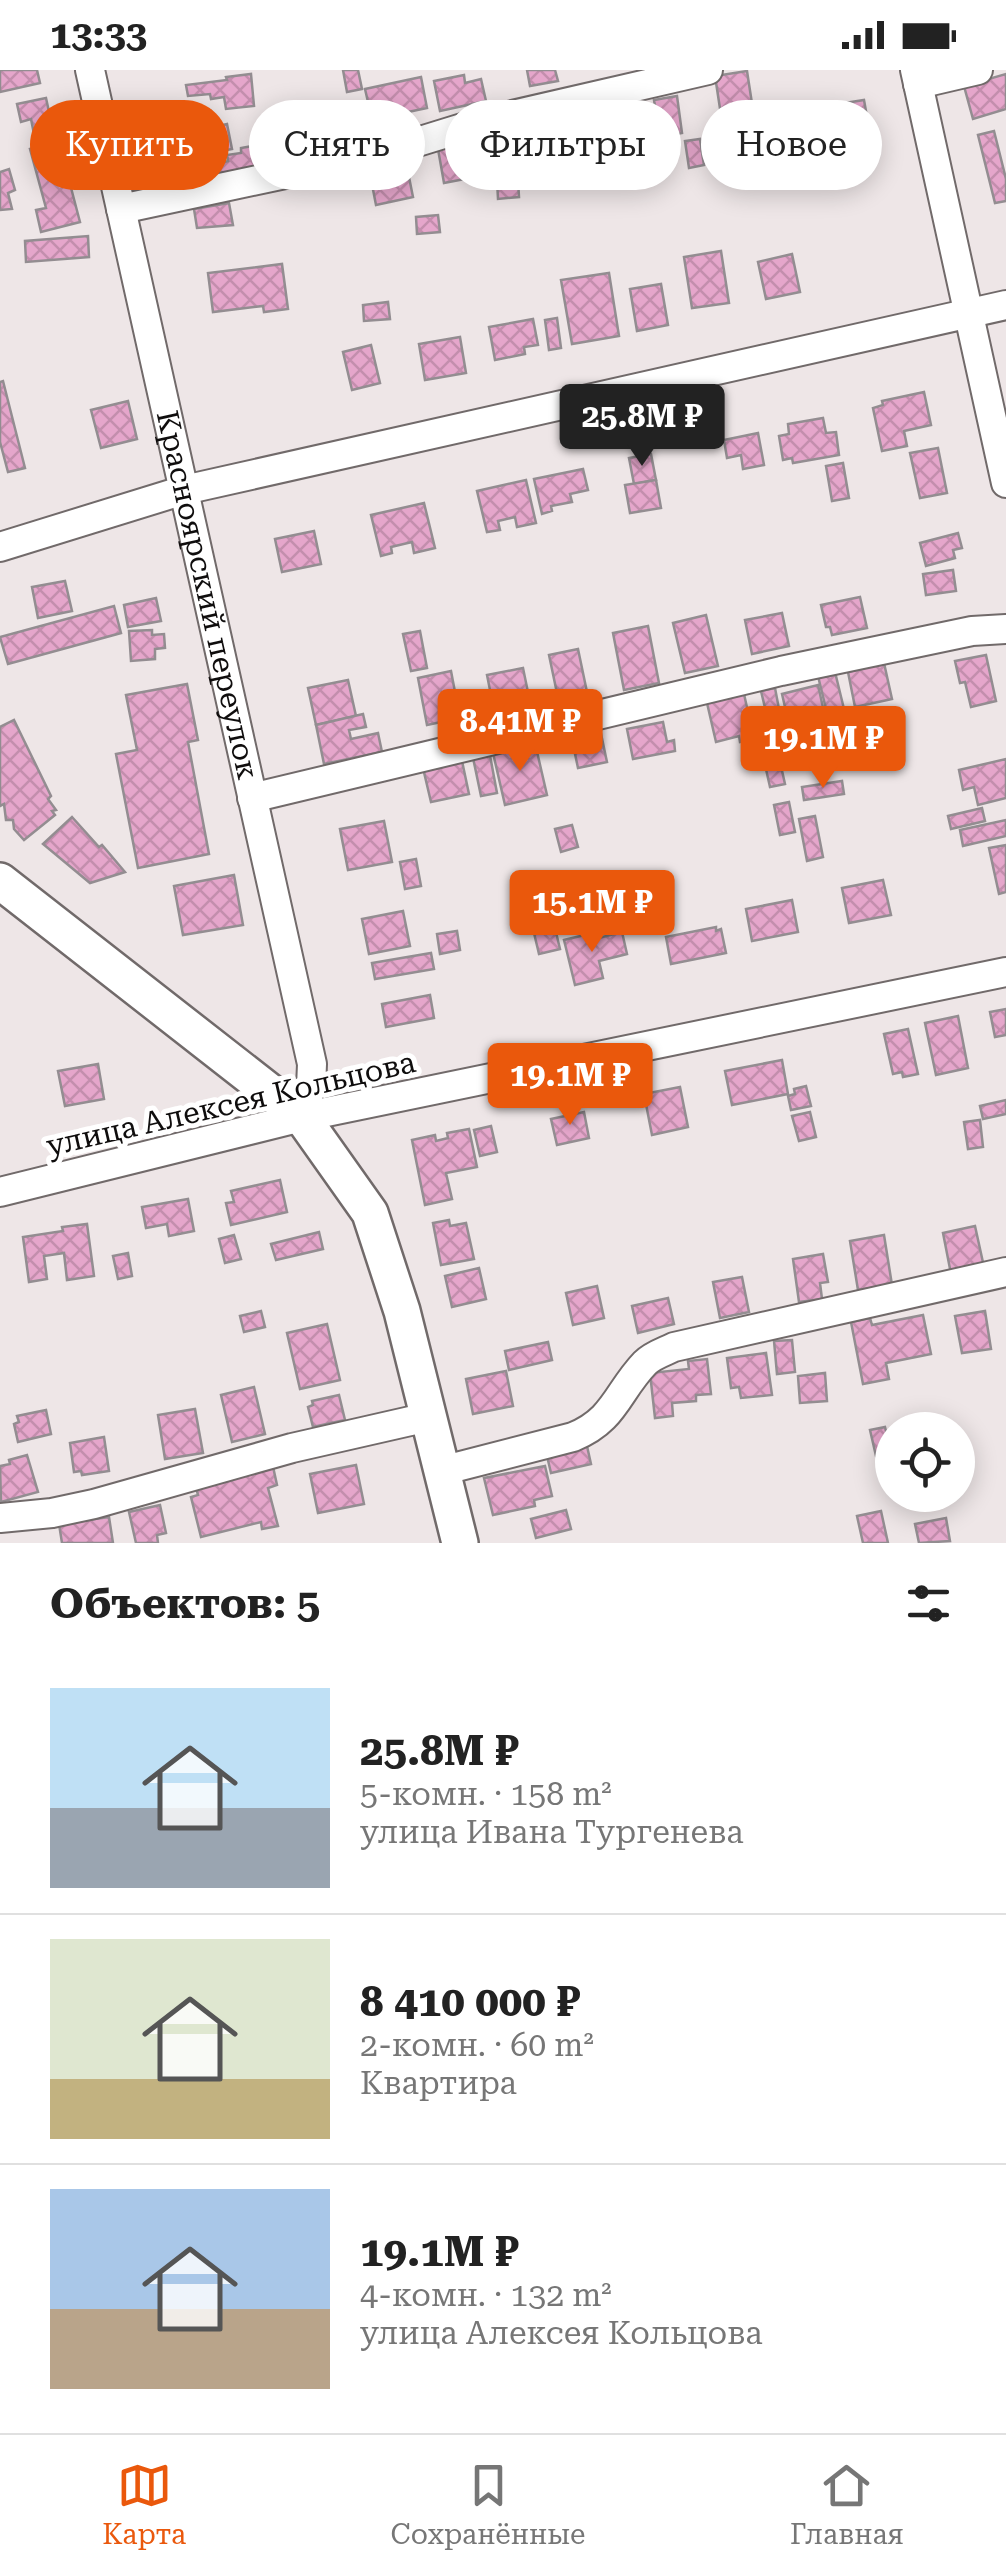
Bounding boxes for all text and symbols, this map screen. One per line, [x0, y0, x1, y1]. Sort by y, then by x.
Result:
text: 13:33 [50, 13, 147, 57]
chip: Купить [30, 100, 229, 190]
chip: Снять [249, 100, 425, 190]
chip: Фильтры [445, 100, 681, 190]
chip: Новое [701, 100, 882, 190]
pin: 25.8M ₽ [550, 384, 734, 469]
text: 25.8M ₽ [582, 397, 702, 435]
street label: Красноярский переулок [150, 407, 266, 783]
pin: 8.41M ₽ [428, 689, 612, 774]
text: 8.41M ₽ [460, 702, 580, 740]
pin: 19.1M ₽ [731, 706, 915, 791]
text: 19.1M ₽ [763, 719, 883, 757]
pin: 15.1M ₽ [500, 870, 684, 955]
text: 15.1M ₽ [532, 883, 652, 921]
pin: 19.1M ₽ [478, 1043, 662, 1128]
street label: улица Алексея Кольцова [43, 1044, 419, 1163]
text: 19.1M ₽ [510, 1056, 630, 1094]
map controls [875, 1412, 975, 1512]
button: locate [875, 1412, 975, 1512]
icon: filters [901, 1576, 956, 1631]
text: Объектов: 5 [50, 1579, 320, 1628]
text: 25.8M ₽ [360, 1726, 518, 1775]
icon: home [130, 1728, 250, 1848]
text: 5-комн. · 158 m² [360, 1775, 612, 1813]
text: улица Ивана Тургенева [360, 1813, 744, 1851]
text: 8 410 000 ₽ [360, 1977, 580, 2026]
icon: home [130, 1979, 250, 2099]
text: 2-комн. · 60 m² [360, 2026, 594, 2064]
text: Квартира [360, 2064, 517, 2102]
text: 19.1M ₽ [360, 2227, 518, 2276]
icon: home [130, 2229, 250, 2349]
text: 4-комн. · 132 m² [360, 2276, 612, 2314]
text: улица Алексея Кольцова [360, 2314, 763, 2352]
tab: Карта [102, 2458, 186, 2551]
tab: Сохранённые [391, 2458, 585, 2551]
tab: Главная [790, 2458, 904, 2551]

